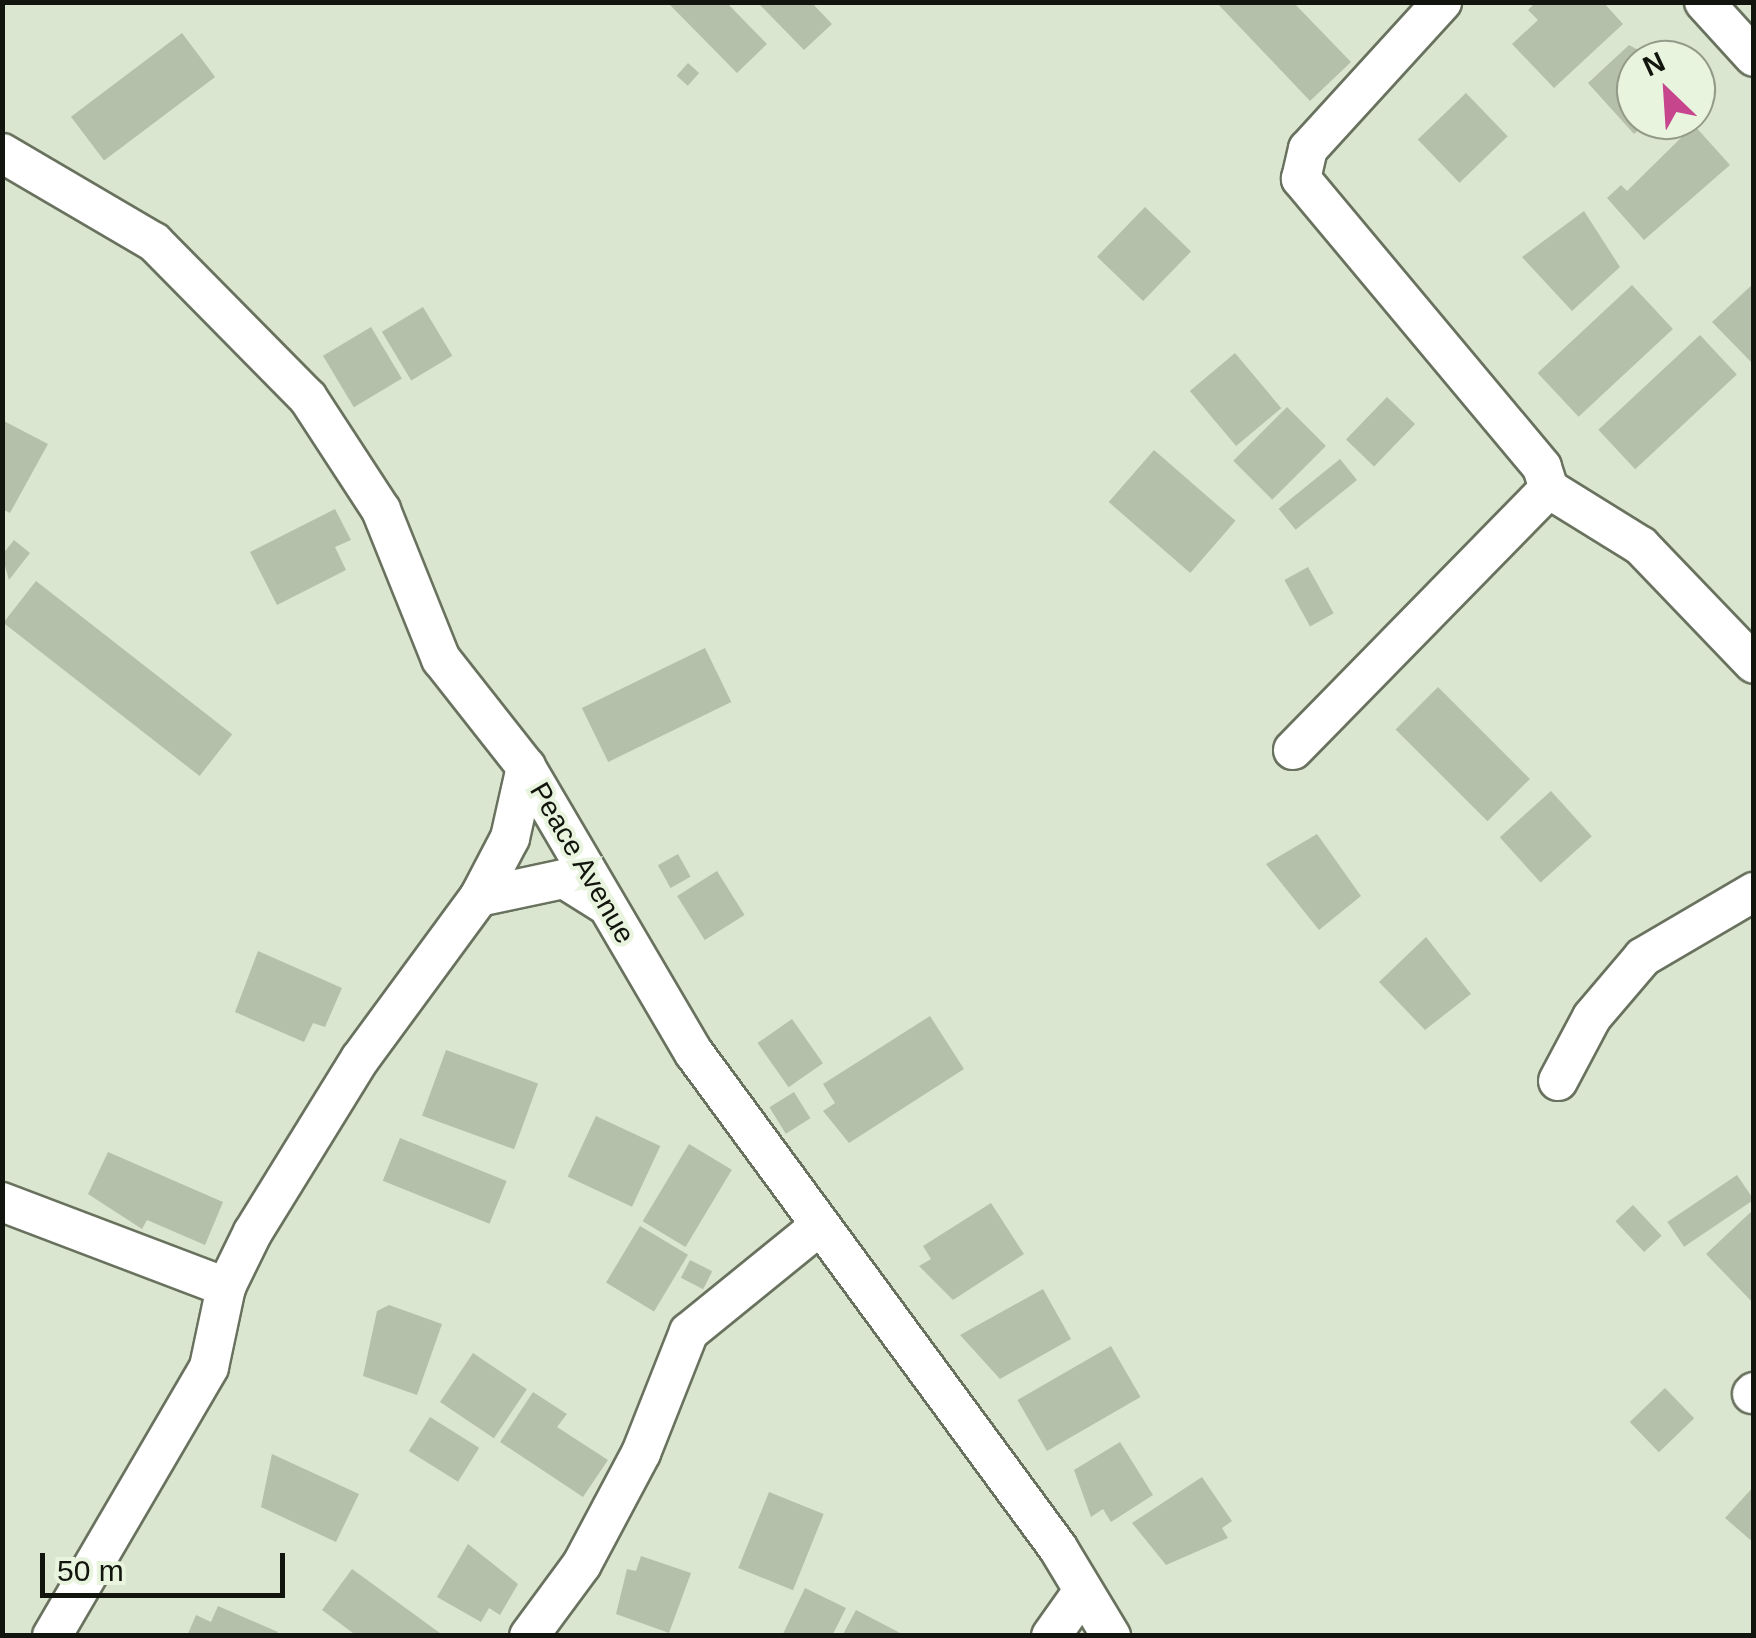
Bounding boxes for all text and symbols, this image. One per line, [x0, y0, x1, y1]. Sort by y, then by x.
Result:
north arrow [1616, 40, 1716, 140]
text: N [1638, 46, 1670, 82]
street label: Peace Avenue [522, 776, 642, 950]
scale bar [45, 1533, 290, 1595]
text: 50 m [57, 1554, 124, 1587]

